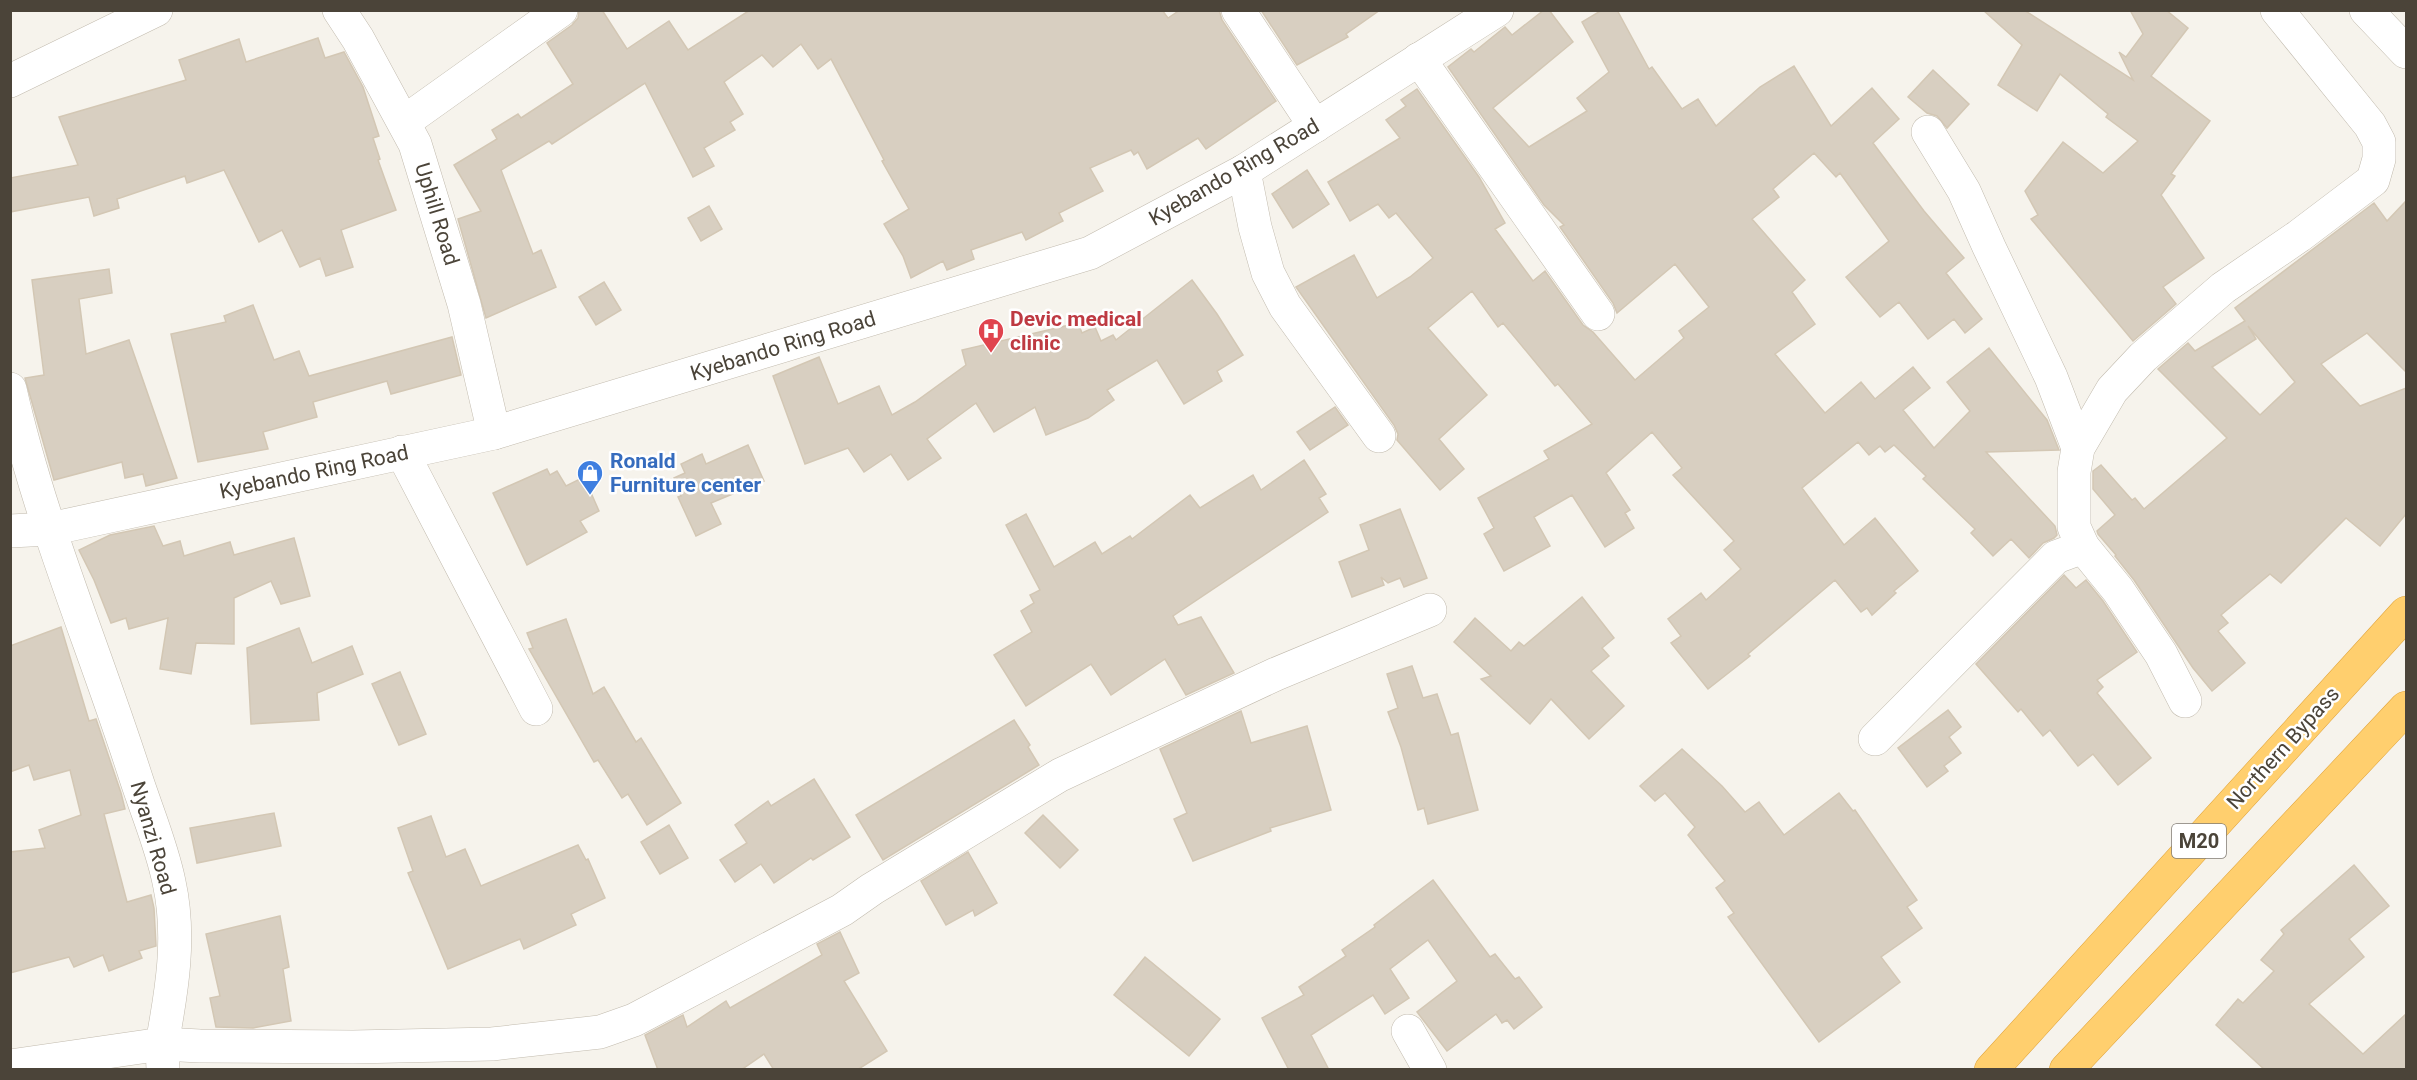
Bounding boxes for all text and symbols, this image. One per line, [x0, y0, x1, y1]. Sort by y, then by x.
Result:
street label: Kyebando Ring Road [1145, 114, 1323, 230]
street label: Uphill Road [410, 160, 464, 268]
street label: Kyebando Ring Road [688, 306, 878, 386]
place label: Devic medical clinic [1010, 307, 1142, 355]
hospital icon: Devic medical clinic [976, 316, 1006, 354]
street label: Kyebando Ring Road [217, 440, 411, 504]
place label: Ronald Furniture center [610, 449, 762, 497]
shop icon: Ronald Furniture center [575, 458, 605, 496]
street label: Northern Bypass [2222, 682, 2344, 814]
street label: Nyanzi Road [125, 779, 181, 897]
road number: M20 [2172, 824, 2226, 858]

